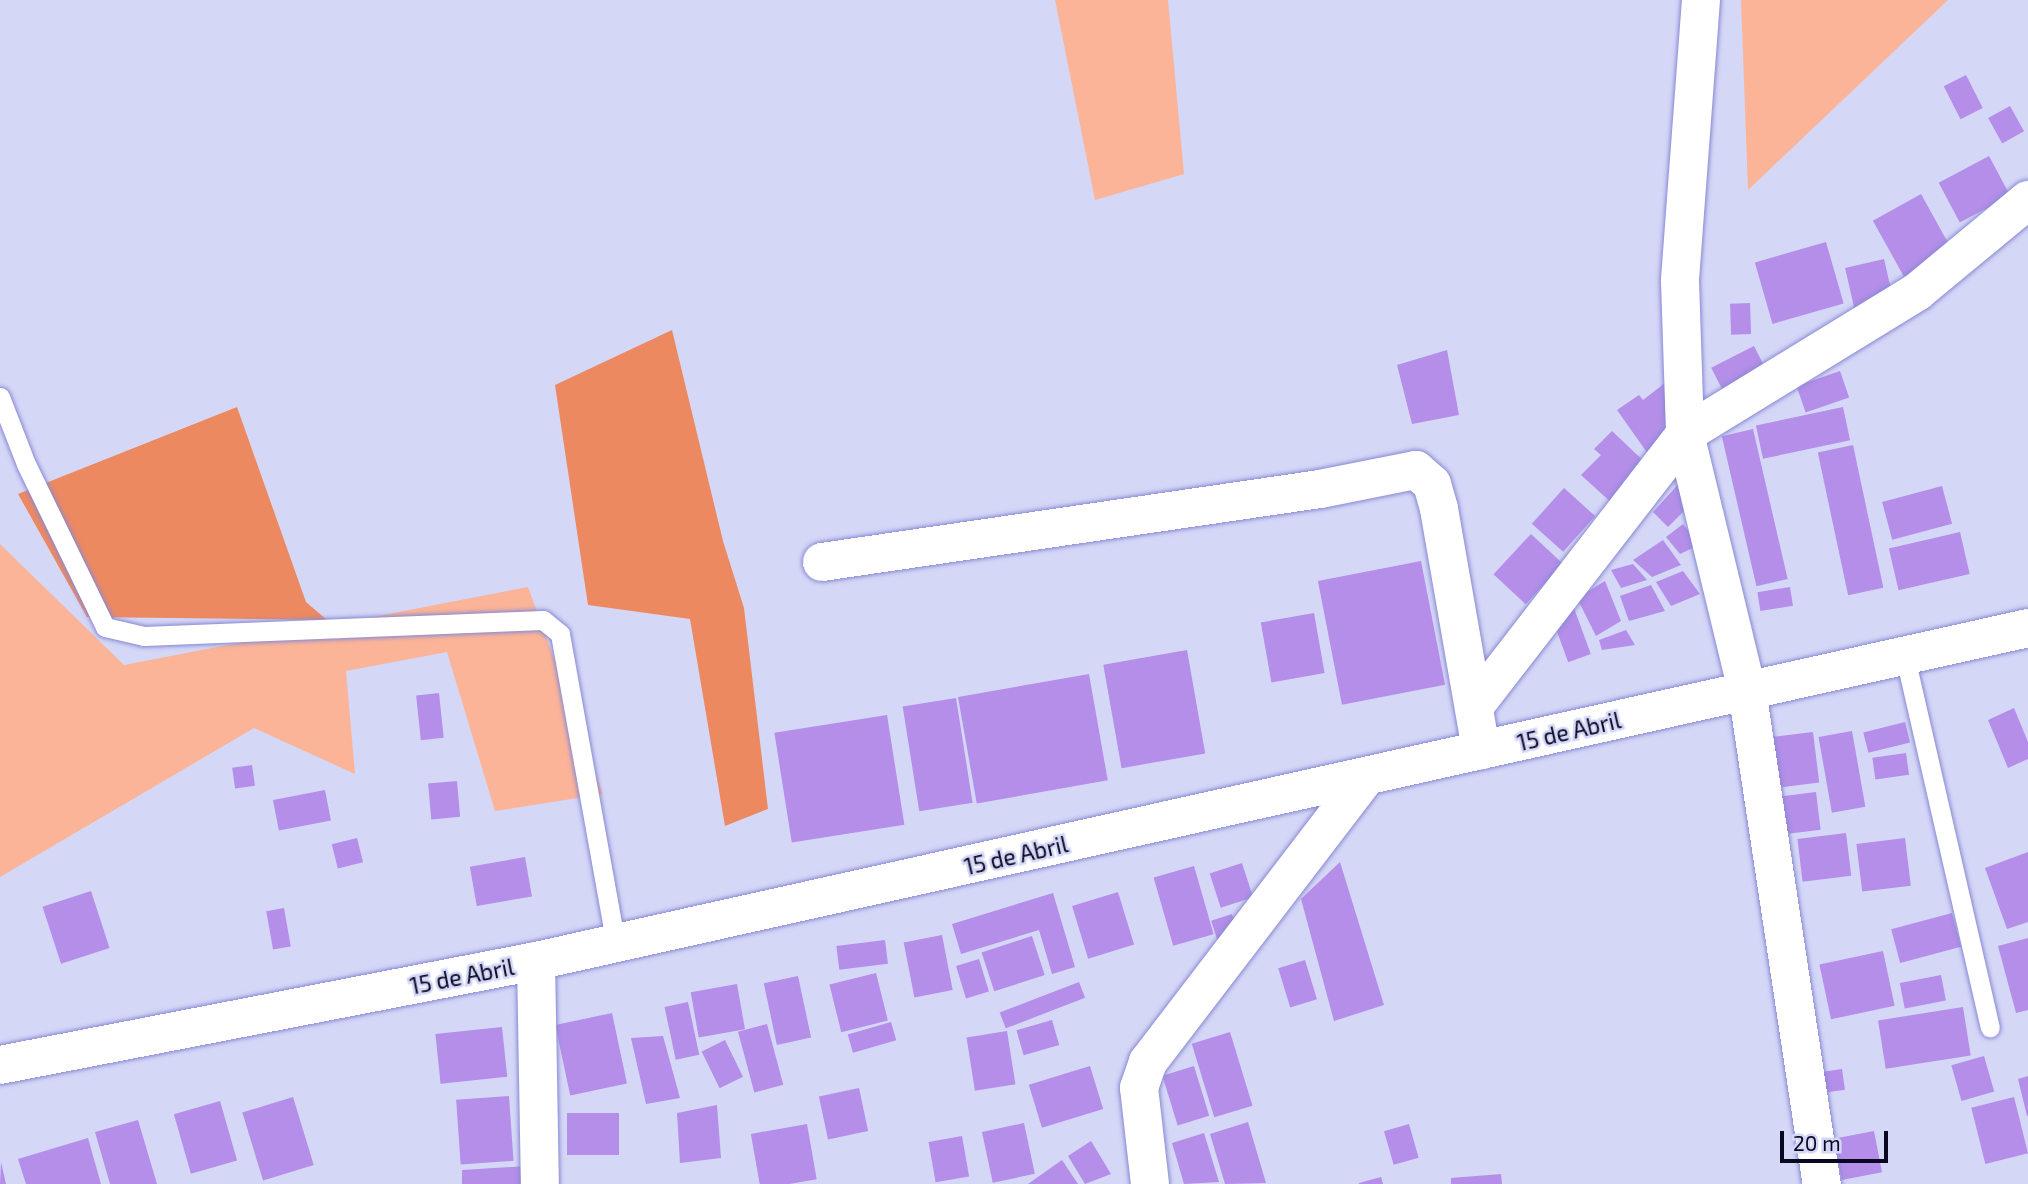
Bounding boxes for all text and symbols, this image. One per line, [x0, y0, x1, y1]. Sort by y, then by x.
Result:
street label: 15 de Abril [1514, 706, 1624, 756]
street label: 15 de Abril [961, 830, 1071, 880]
street label: 15 de Abril [407, 952, 517, 1000]
scale bar [1783, 1118, 1892, 1162]
text: 20 m [1793, 1130, 1841, 1155]

